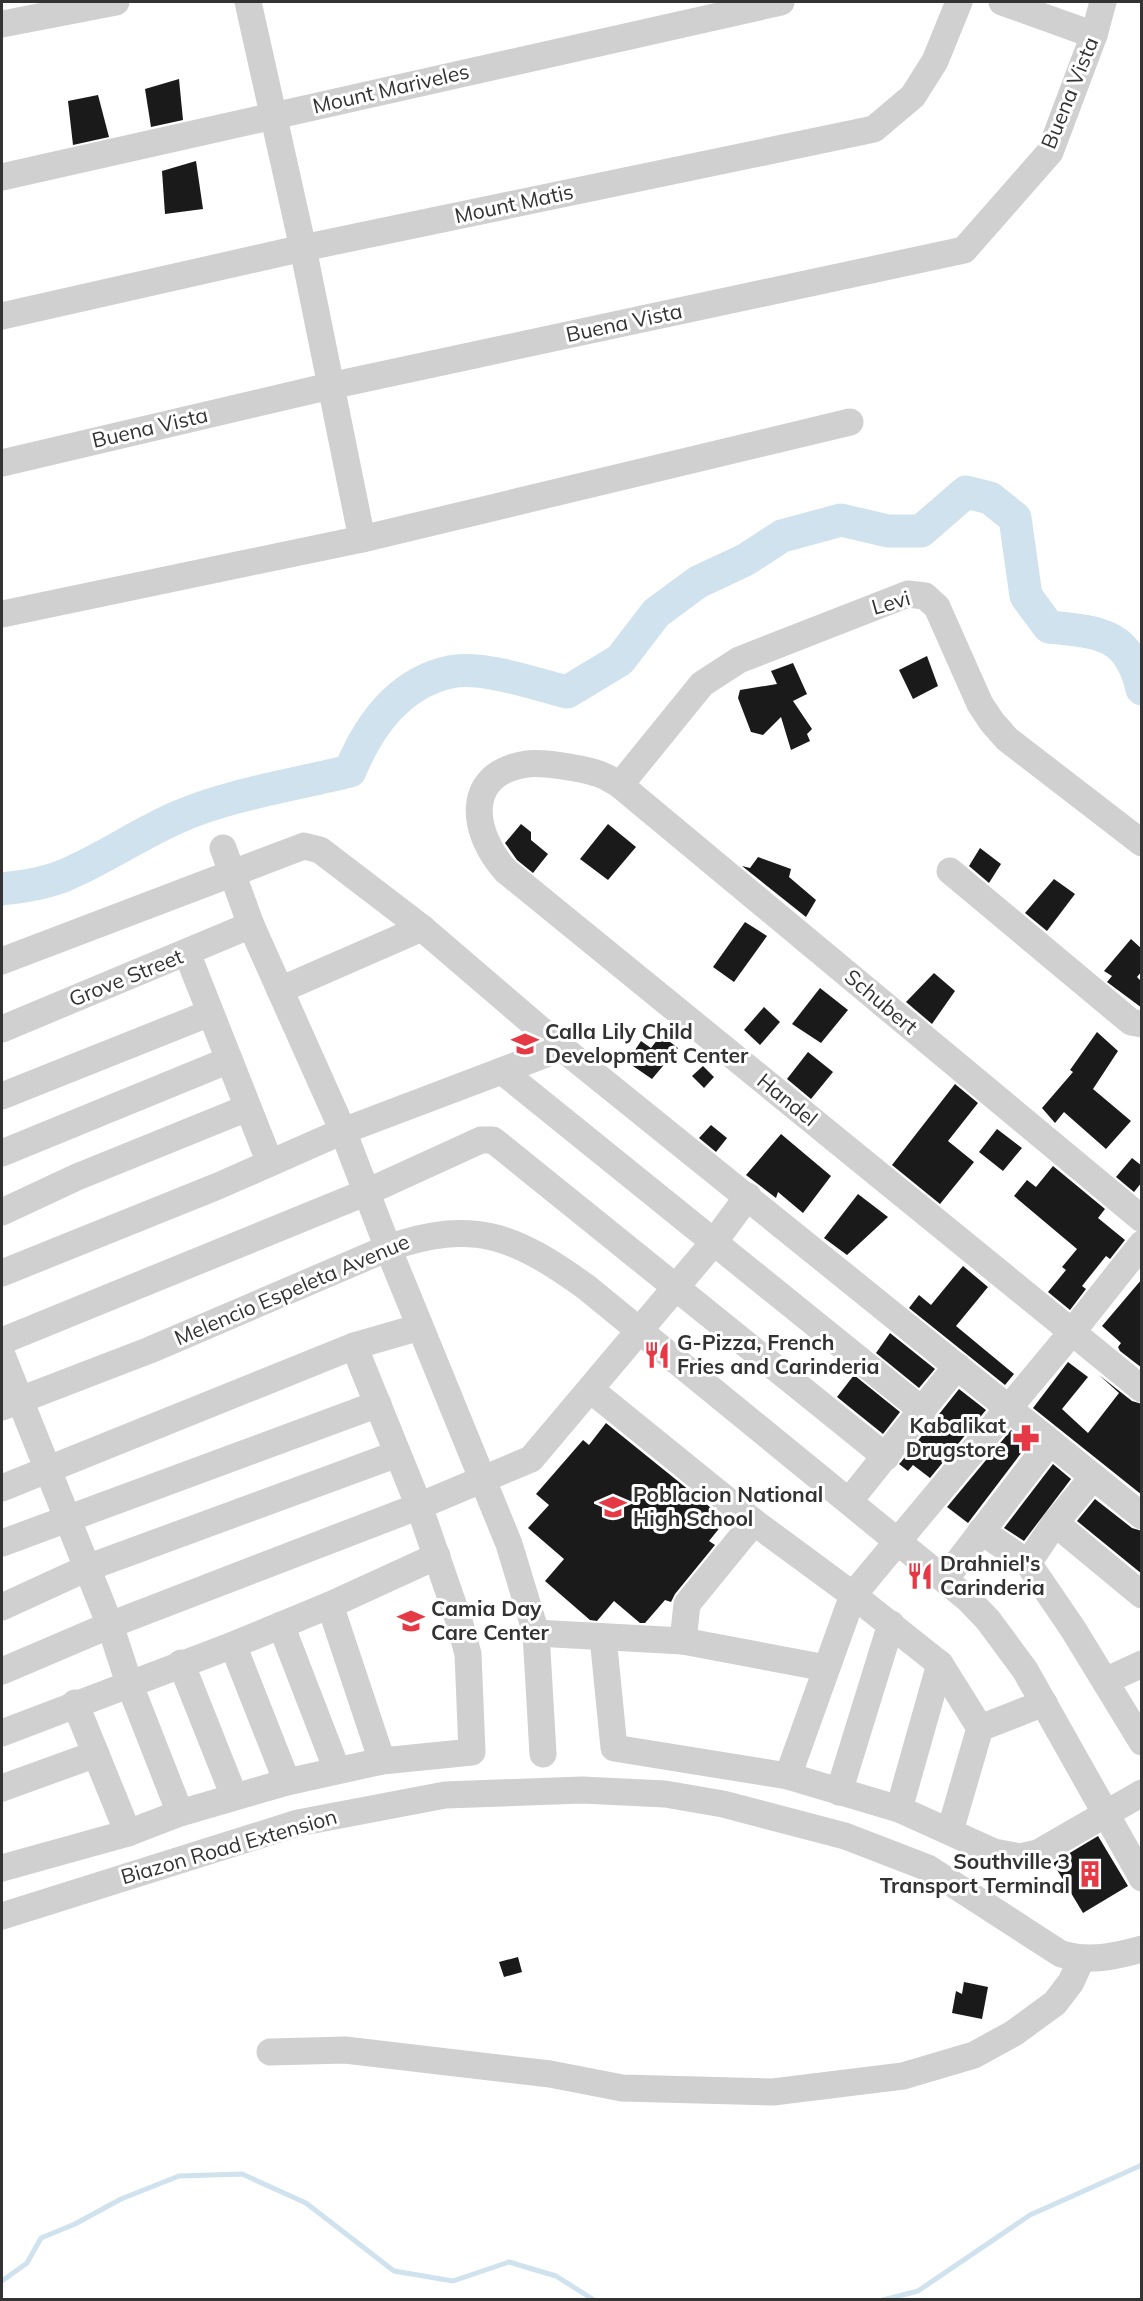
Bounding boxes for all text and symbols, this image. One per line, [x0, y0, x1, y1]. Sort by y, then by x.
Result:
street label: Buena Vista [1035, 33, 1103, 152]
street label: Mount Mariveles [310, 57, 472, 119]
street label: Mount Matis [452, 178, 576, 228]
street label: Buena Vista [563, 297, 684, 347]
street label: Buena Vista [89, 401, 210, 453]
street label: Levi [869, 584, 913, 620]
street label: Grove Street [65, 942, 186, 1012]
street label: Schubert [840, 963, 923, 1039]
place label: Calla Lily Child Development Center [545, 1018, 749, 1068]
school or university icon: Calla Lily Child Development Center [510, 1029, 540, 1059]
street label: Handel [752, 1067, 823, 1131]
street label: Melencio Espeleta Avenue [170, 1228, 413, 1350]
place label: G-Pizza, French Fries and Carinderia [677, 1329, 879, 1379]
restaurant icon: G-Pizza, French Fries and Carinderia [642, 1340, 672, 1370]
place label: Kabalikat Drugstore [906, 1412, 1006, 1462]
pharmacy icon: Kabalikat Drugstore [1011, 1423, 1041, 1453]
place label: Poblacion National High School [633, 1481, 823, 1531]
school or university icon: Poblacion National High School [598, 1492, 628, 1522]
place label: Drahniel's Carinderia [940, 1550, 1045, 1600]
restaurant icon: Drahniel's Carinderia [905, 1561, 935, 1591]
place label: Camia Day Care Center [431, 1595, 550, 1645]
school or university icon: Camia Day Care Center [396, 1606, 426, 1636]
street label: Biazon Road Extension [118, 1803, 340, 1889]
place label: Southville 3 Transport Terminal [880, 1848, 1070, 1898]
building icon: Southville 3 Transport Terminal [1075, 1859, 1105, 1889]

